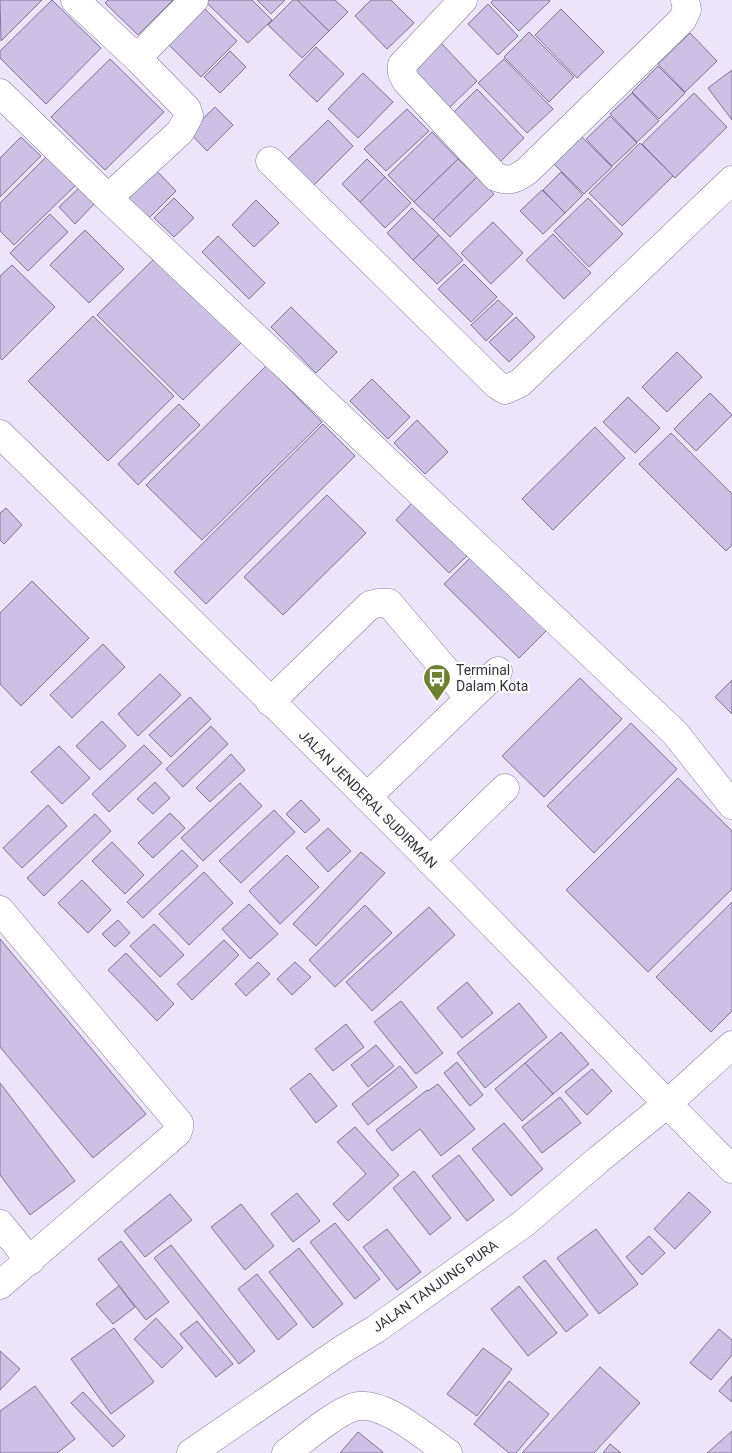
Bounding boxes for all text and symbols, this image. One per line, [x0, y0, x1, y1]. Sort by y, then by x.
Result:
place label: Terminal Dalam Kota [456, 662, 528, 694]
bus stop icon: Terminal Dalam Kota [422, 663, 452, 702]
street label: JALAN JENDERAL SUDIRMAN [296, 727, 440, 871]
street label: JALAN TANJUNG PURA [369, 1237, 501, 1335]

